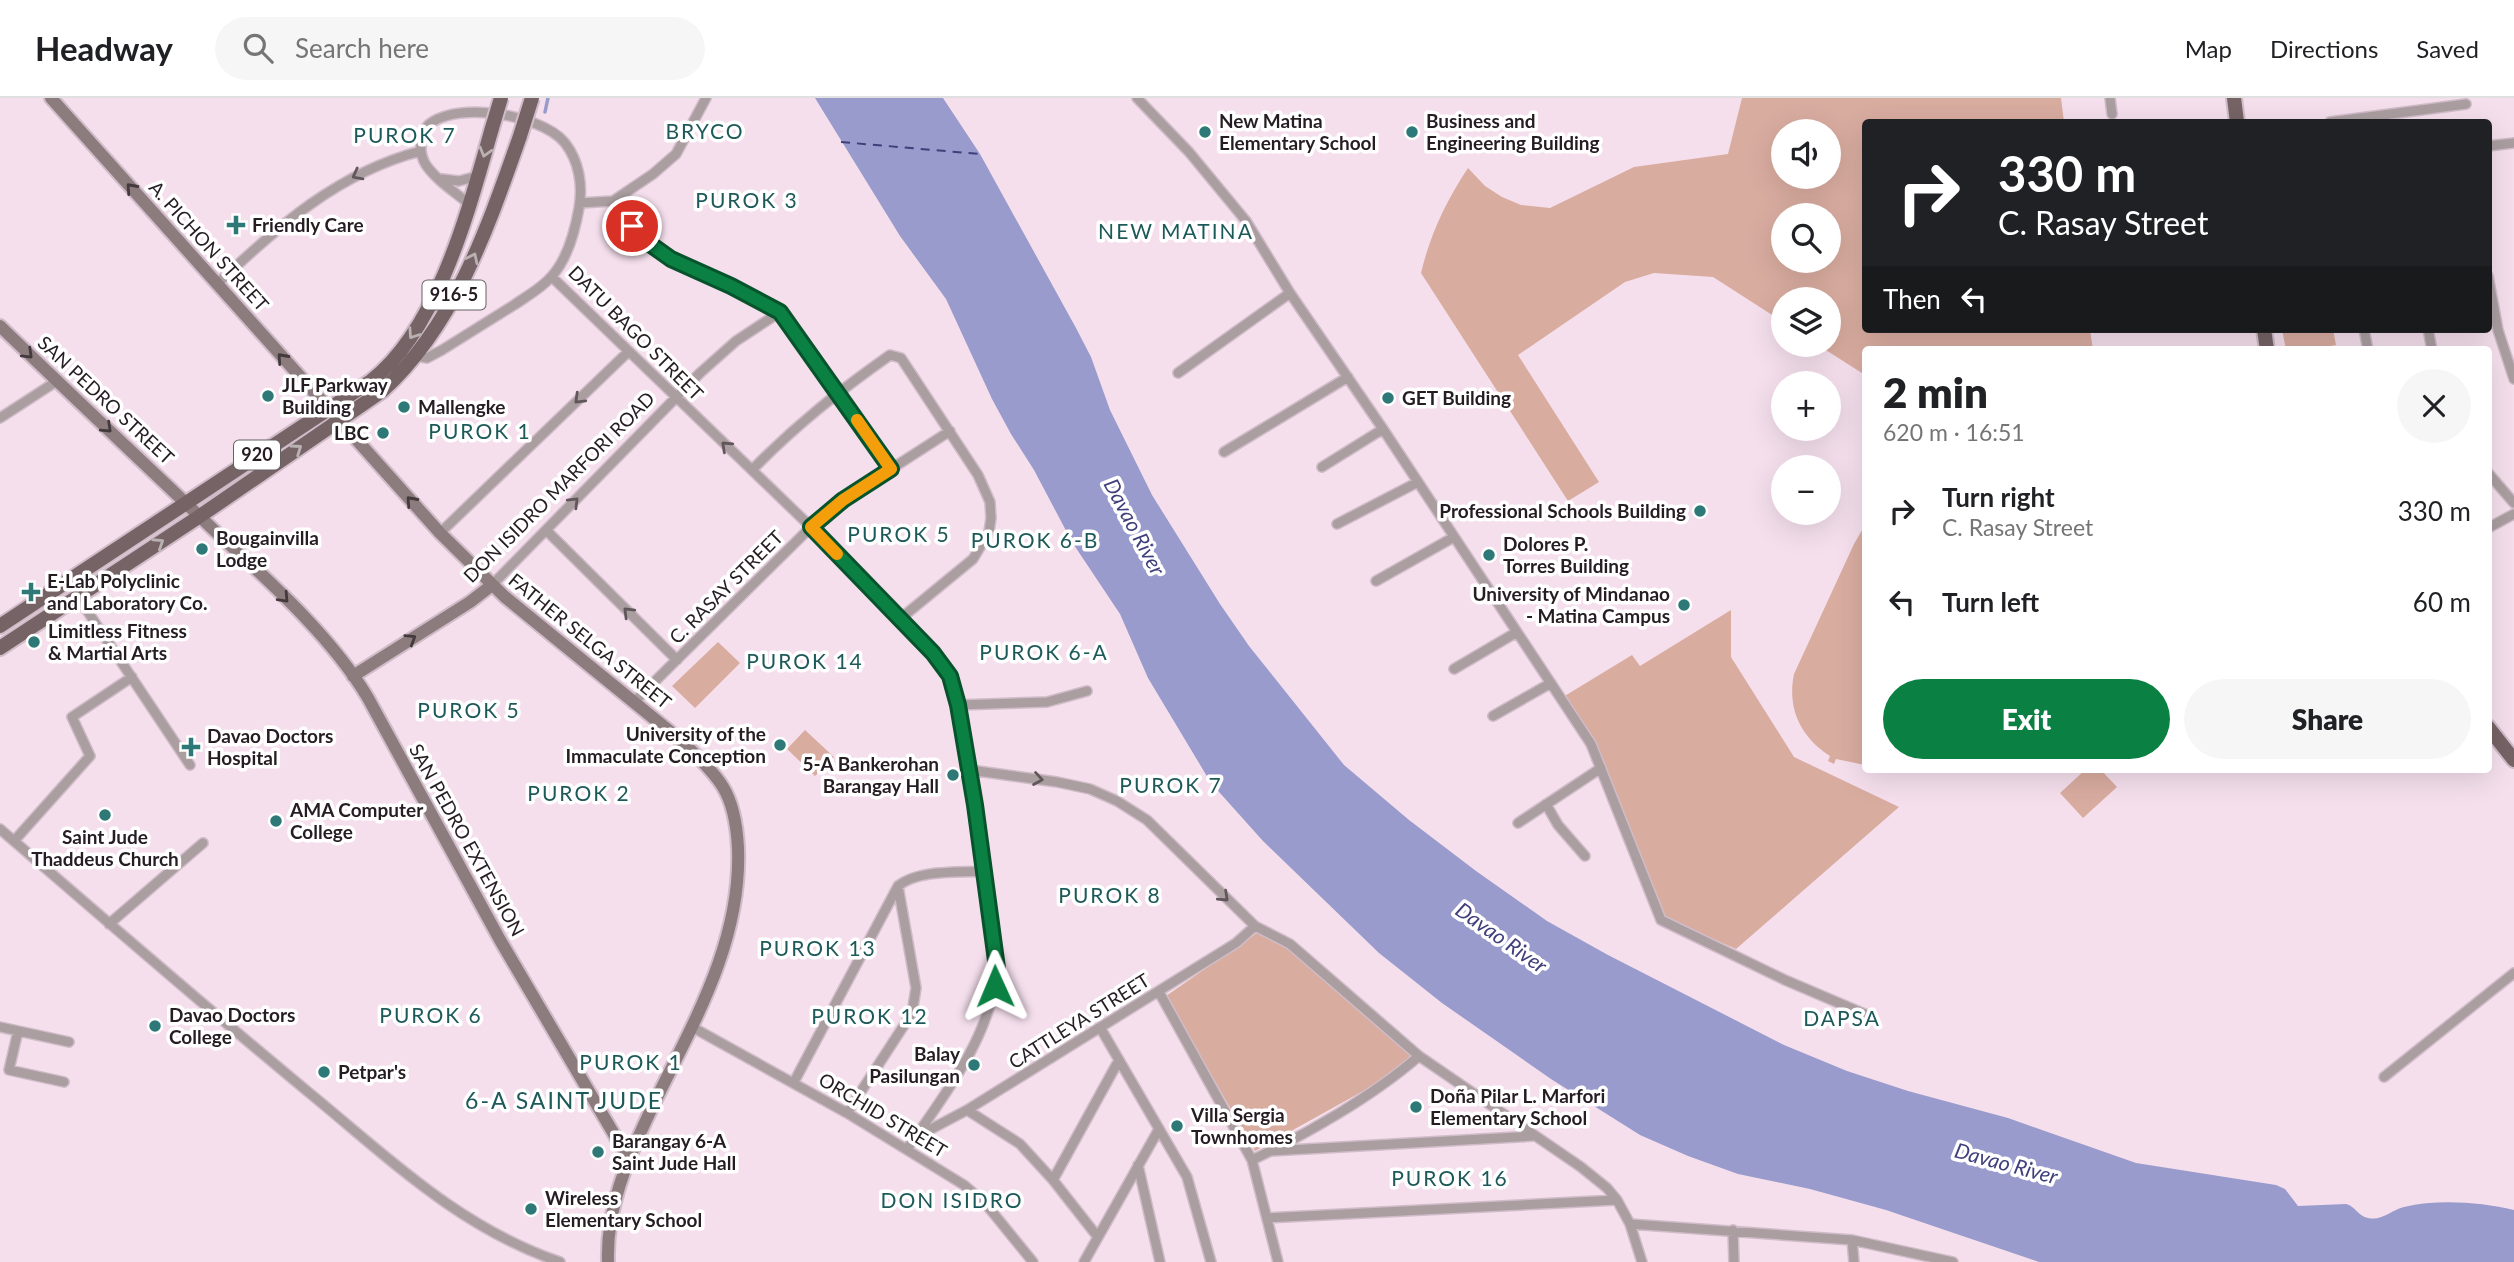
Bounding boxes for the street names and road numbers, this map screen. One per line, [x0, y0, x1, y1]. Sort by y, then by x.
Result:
street label: A. PICHON STREET [145, 176, 274, 316]
street label: DATU BAGO STREET [564, 261, 708, 405]
road number: 916-5 [422, 280, 486, 310]
street label: SAN PEDRO STREET [34, 331, 179, 469]
street label: DON ISIDRO MARFORI ROAD [458, 386, 659, 587]
road number: 920 [234, 440, 280, 470]
street label: C. RASAY STREET [664, 525, 787, 648]
street label: FATHER SELGA STREET [504, 568, 676, 713]
street label: SAN PEDRO EXTENSION [405, 740, 530, 940]
street label: CATTLEYA STREET [1004, 968, 1153, 1073]
street label: ORCHID STREET [815, 1067, 952, 1162]

